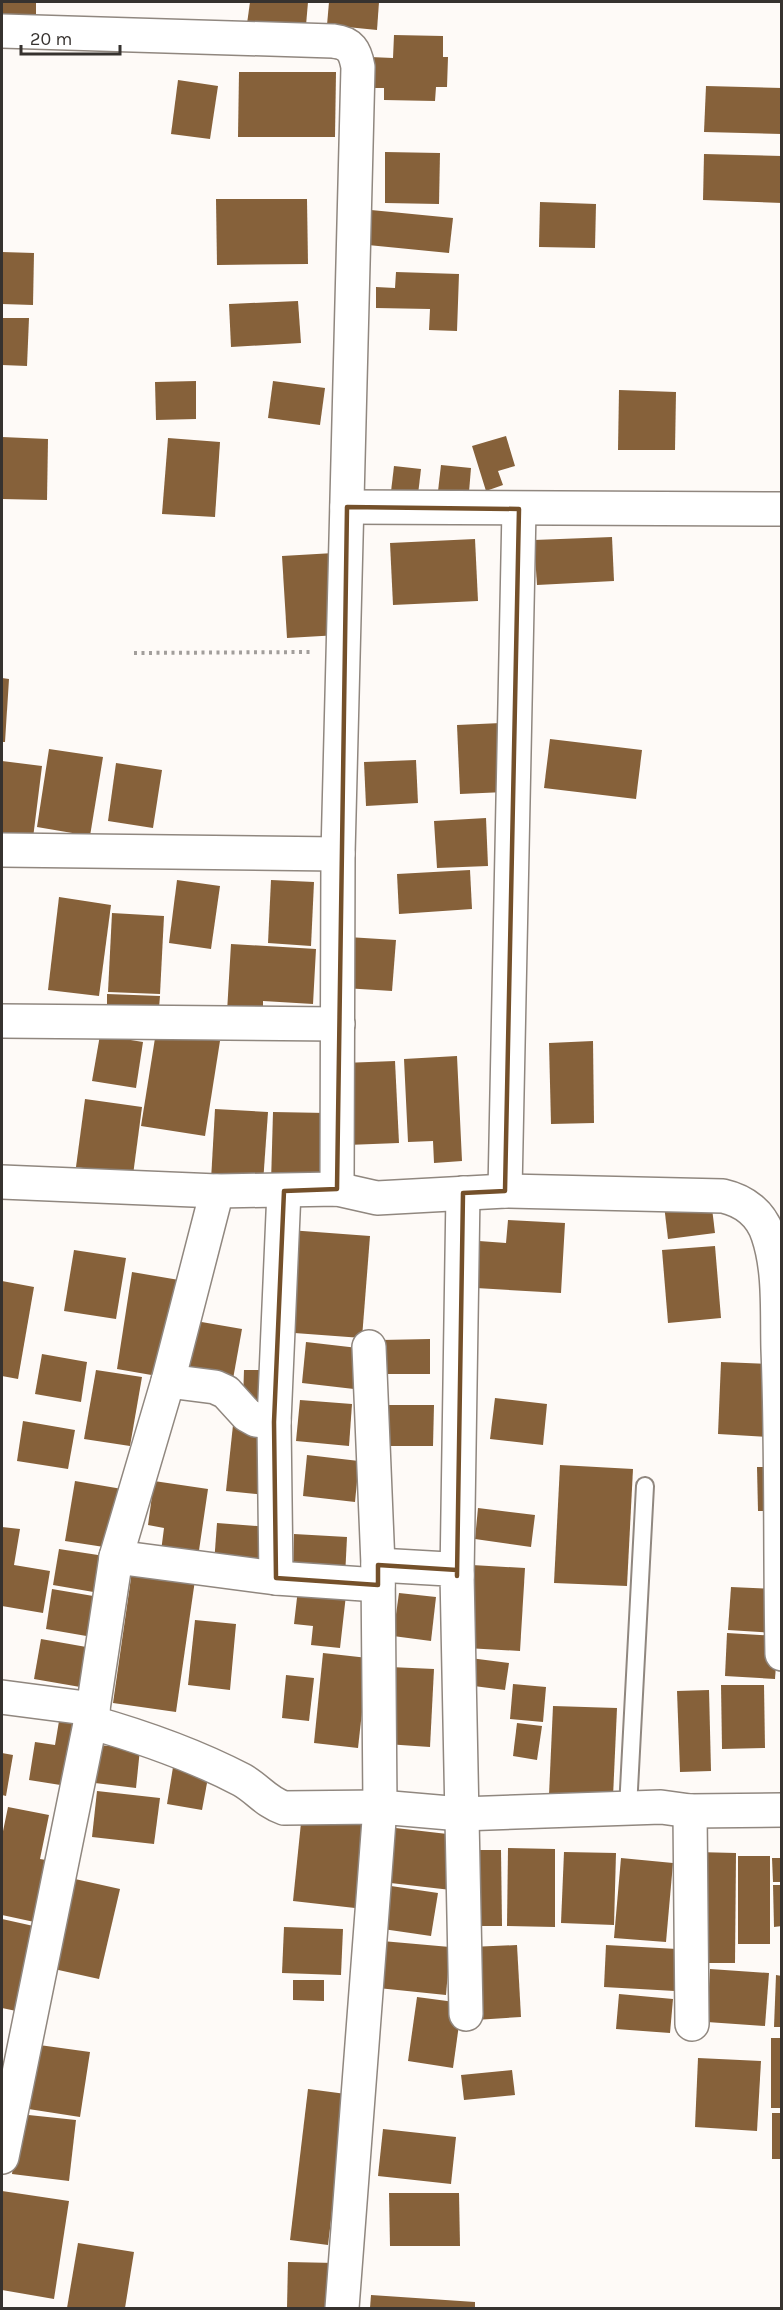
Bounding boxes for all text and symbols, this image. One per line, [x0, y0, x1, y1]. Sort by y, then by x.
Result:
scale bar [21, 18, 120, 56]
text: 20 m [30, 28, 72, 50]

